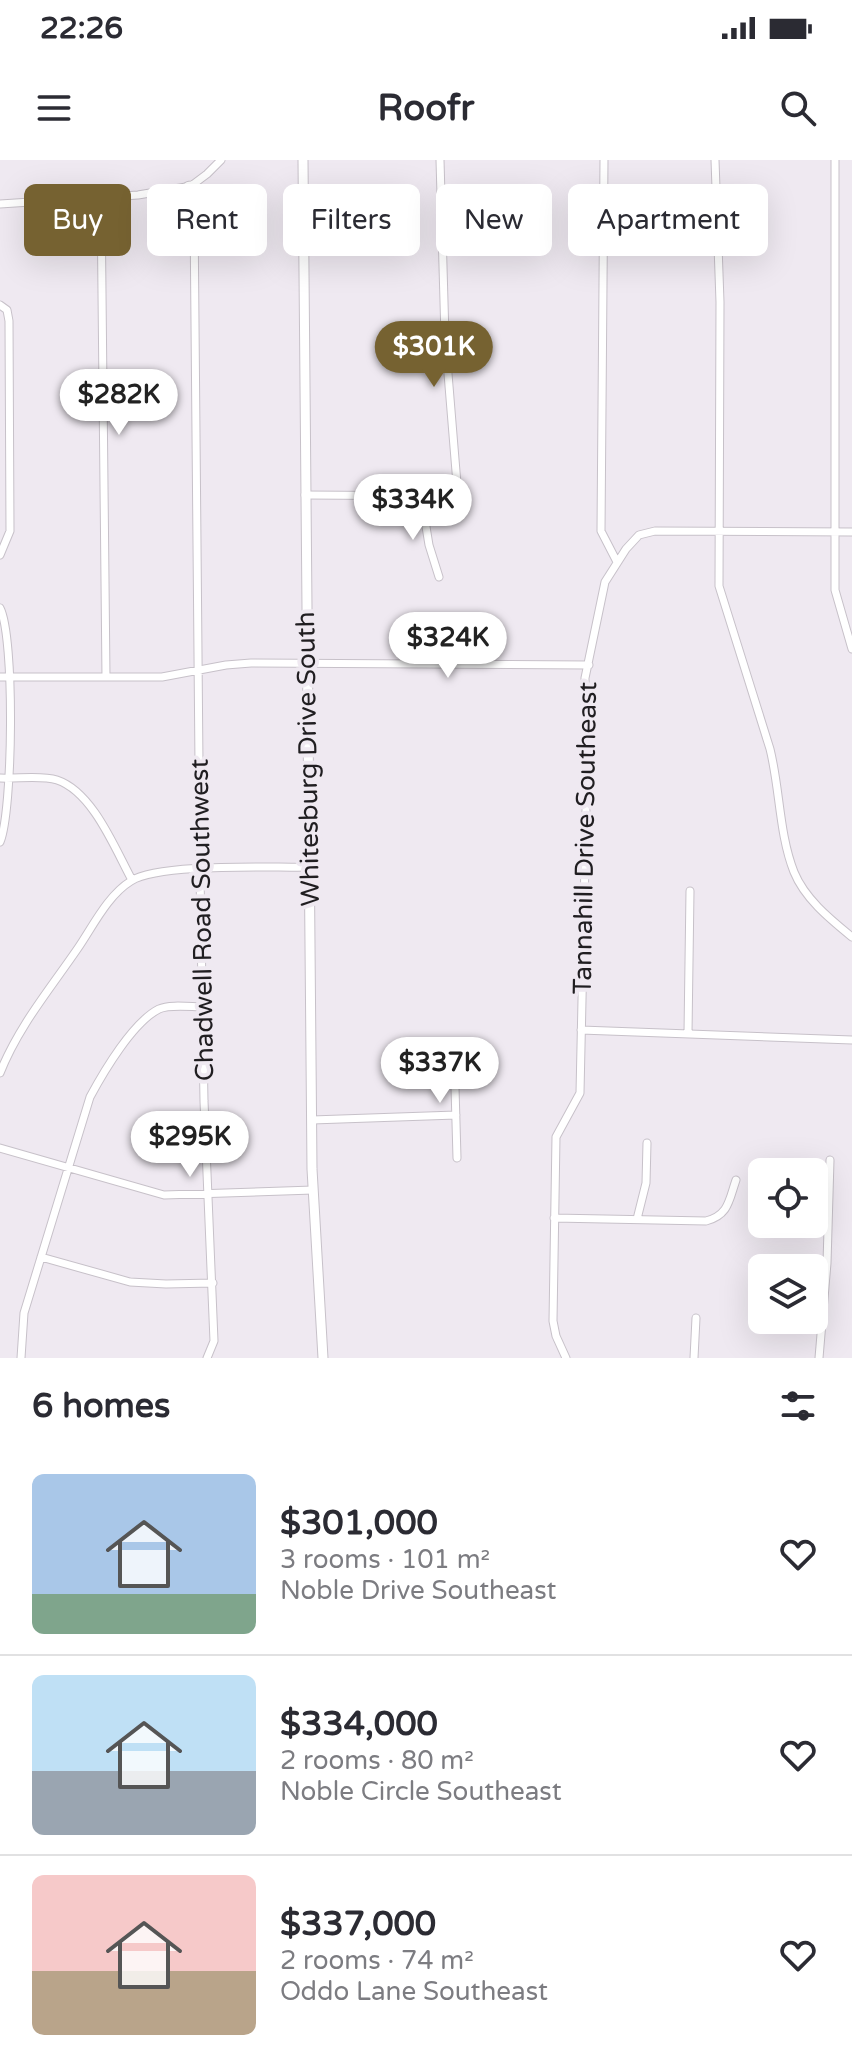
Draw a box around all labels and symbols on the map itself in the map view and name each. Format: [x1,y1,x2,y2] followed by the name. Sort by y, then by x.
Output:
[378,321,490,389] pin: $301K
[63,369,175,437] pin: $282K
[357,474,469,542] pin: $334K
[290,611,326,907] street label: Whitesburg Drive South
[392,612,504,680] pin: $324K
[567,681,603,995] street label: Tannahill Drive Southeast
[184,758,220,1081] street label: Chadwell Road Southwest
[384,1037,496,1105] pin: $337K
[134,1111,246,1179] pin: $295K

